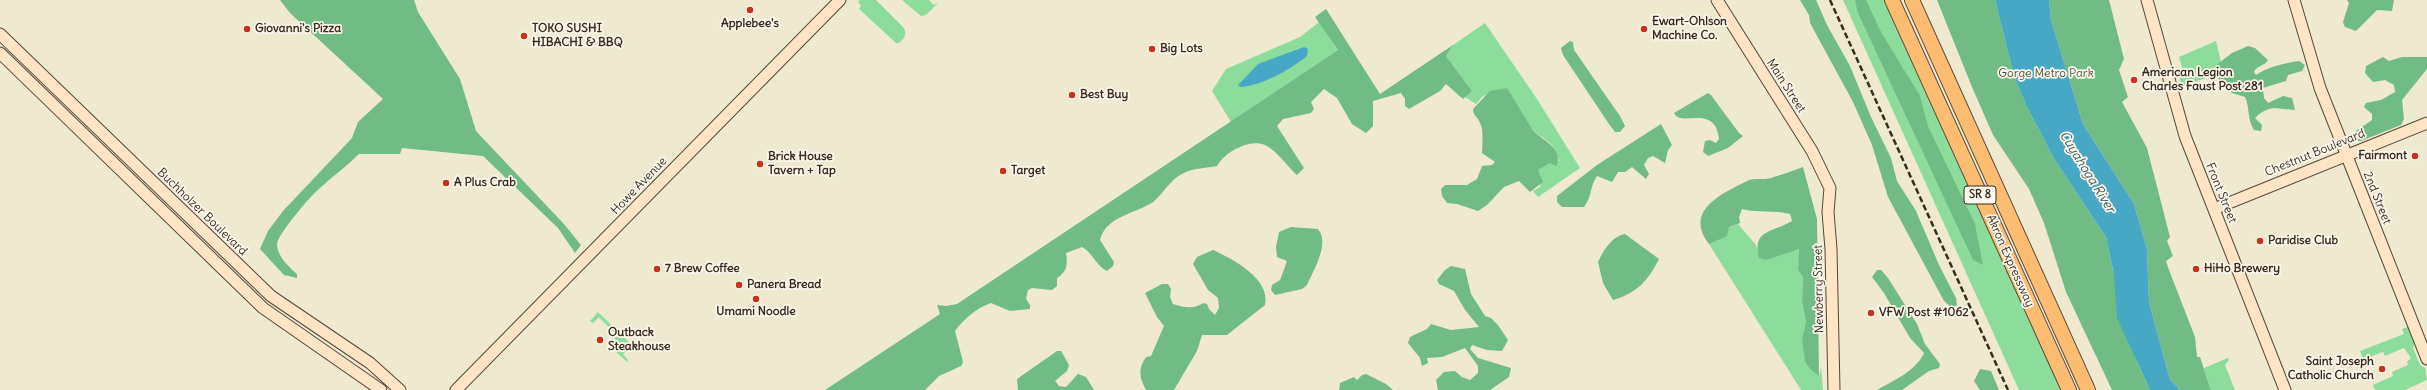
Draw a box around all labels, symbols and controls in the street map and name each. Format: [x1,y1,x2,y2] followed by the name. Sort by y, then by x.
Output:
[745,5,755,15] marker: Applebee's
[1652,15,1727,43] place label: Ewart-Ohlson Machine Co.
[721,17,779,31] place label: Applebee's
[255,22,341,36] place label: Giovanni's Pizza
[532,22,623,50] place label: TOKO SUSHI HIBACHI & BBQ
[242,24,252,34] marker: Giovanni's Pizza
[1639,24,1649,34] marker: Ewart-Ohlson Machine Co.
[519,31,529,41] marker: TOKO SUSHI HIBACHI & BBQ
[1160,42,1203,56] place label: Big Lots
[1147,44,1157,54] marker: Big Lots
[1763,56,1809,116] street label: Main Street
[2142,66,2263,94] place label: American Legion Charles Faust Post 281
[1998,67,2094,81] park label: Gorge Metro Park
[2129,75,2139,85] marker: American Legion Charles Faust Post 281
[1080,88,1128,102] place label: Best Buy
[1067,90,1077,100] marker: Best Buy
[2263,126,2367,180] street label: Chestnut Boulevard
[2056,128,2118,216] water label: Cuyahoga River
[2358,149,2407,163] place label: Fairmont
[768,150,836,178] place label: Brick House Tavern + Tap
[2410,151,2420,161] marker: Fairmont
[608,154,670,218] street label: Howe Avenue
[755,159,765,169] marker: Brick House Tavern + Tap
[2202,161,2240,225] street label: Front Street
[1011,164,1045,178] place label: Target
[154,165,250,259] street label: Buchholzer Boulevard
[998,166,1008,176] marker: Target
[2360,170,2394,226] street label: 2nd Street
[454,176,516,190] place label: A Plus Crab
[441,178,451,188] marker: A Plus Crab
[1964,186,1996,204] road number: SR 8
[1983,212,2037,310] street label: Akron Expressway
[2268,234,2338,248] place label: Paridise Club
[2255,236,2265,246] marker: Paridise Club
[1811,245,1827,333] street label: Newberry Street
[665,262,740,276] place label: 7 Brew Coffee
[2204,262,2280,276] place label: HiHo Brewery
[652,264,662,274] marker: 7 Brew Coffee
[2191,264,2201,274] marker: HiHo Brewery
[747,278,821,292] place label: Panera Bread
[734,280,744,290] marker: Panera Bread
[751,294,761,304] marker: Umami Noodle
[716,305,796,319] place label: Umami Noodle
[1879,306,1969,320] place label: VFW Post #1062
[1866,308,1876,318] marker: VFW Post #1062
[608,326,670,354] place label: Outback Steakhouse
[595,335,605,345] marker: Outback Steakhouse
[2288,355,2374,383] place label: Saint Joseph Catholic Church
[2377,364,2387,374] marker: Saint Joseph Catholic Church

